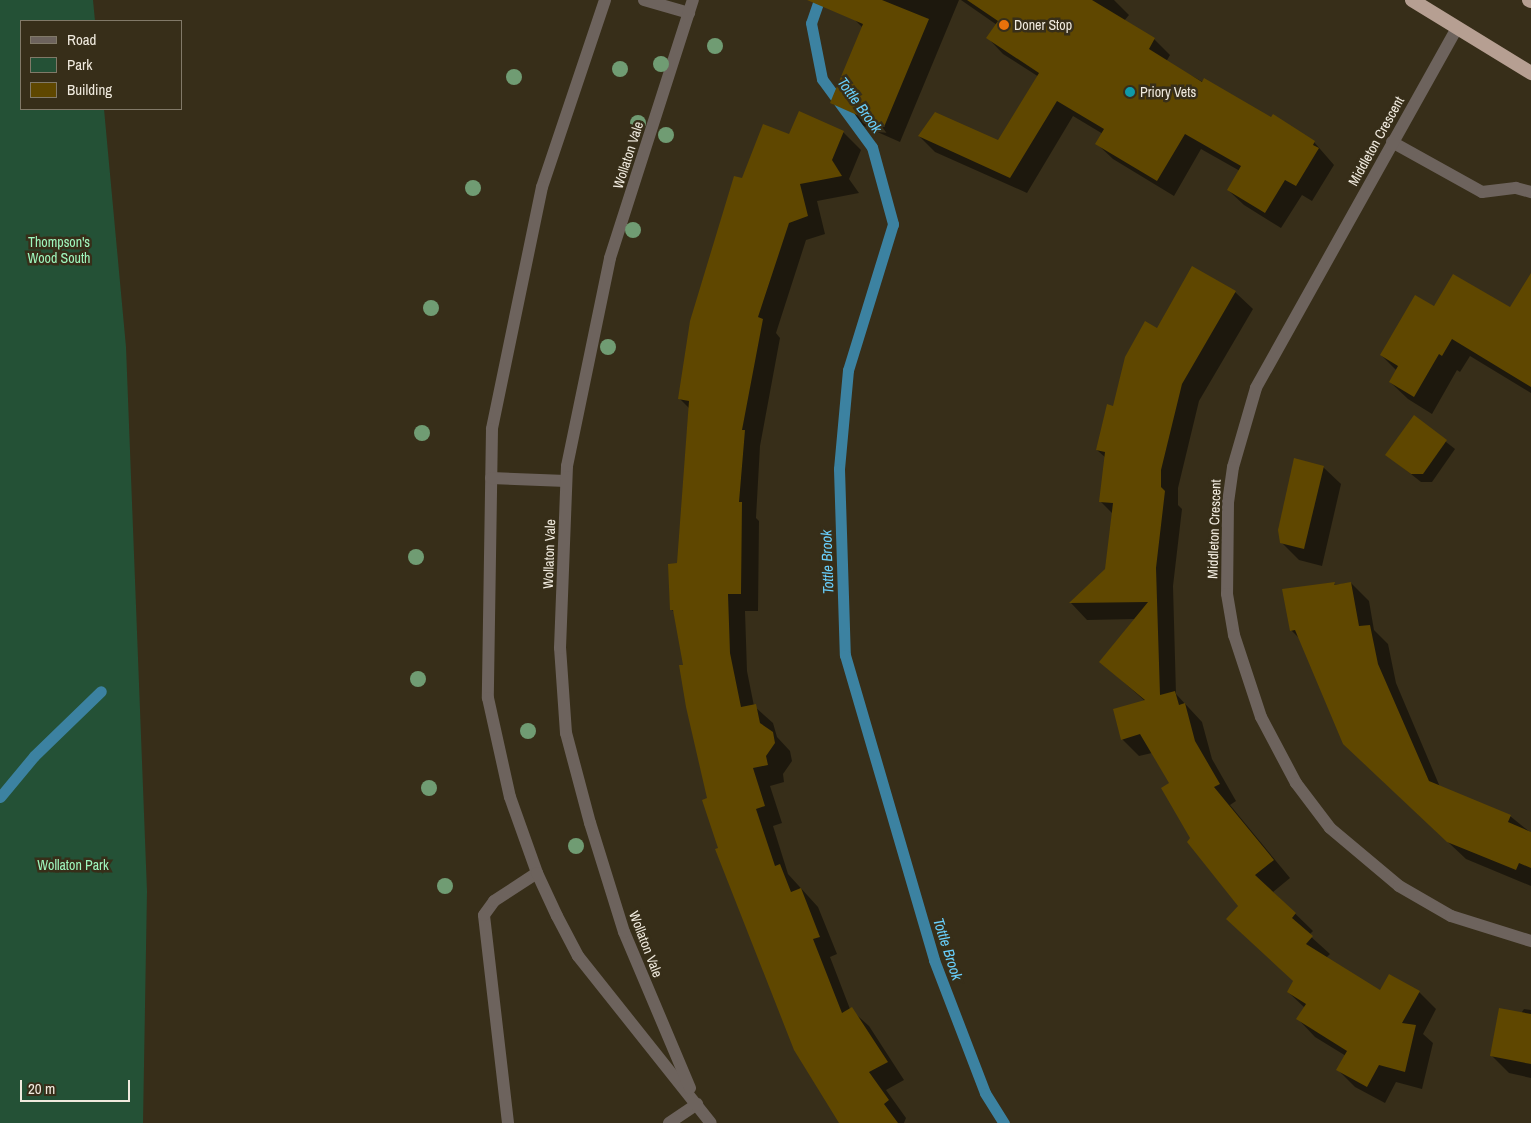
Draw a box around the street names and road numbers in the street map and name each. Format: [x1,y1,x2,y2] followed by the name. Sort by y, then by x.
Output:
[1345,93,1407,189] street label: Middleton Crescent
[609,119,647,191] street label: Wollaton Vale
[1204,479,1224,579] street label: Middleton Crescent
[539,519,559,589] street label: Wollaton Vale
[626,908,666,980] street label: Wollaton Vale

